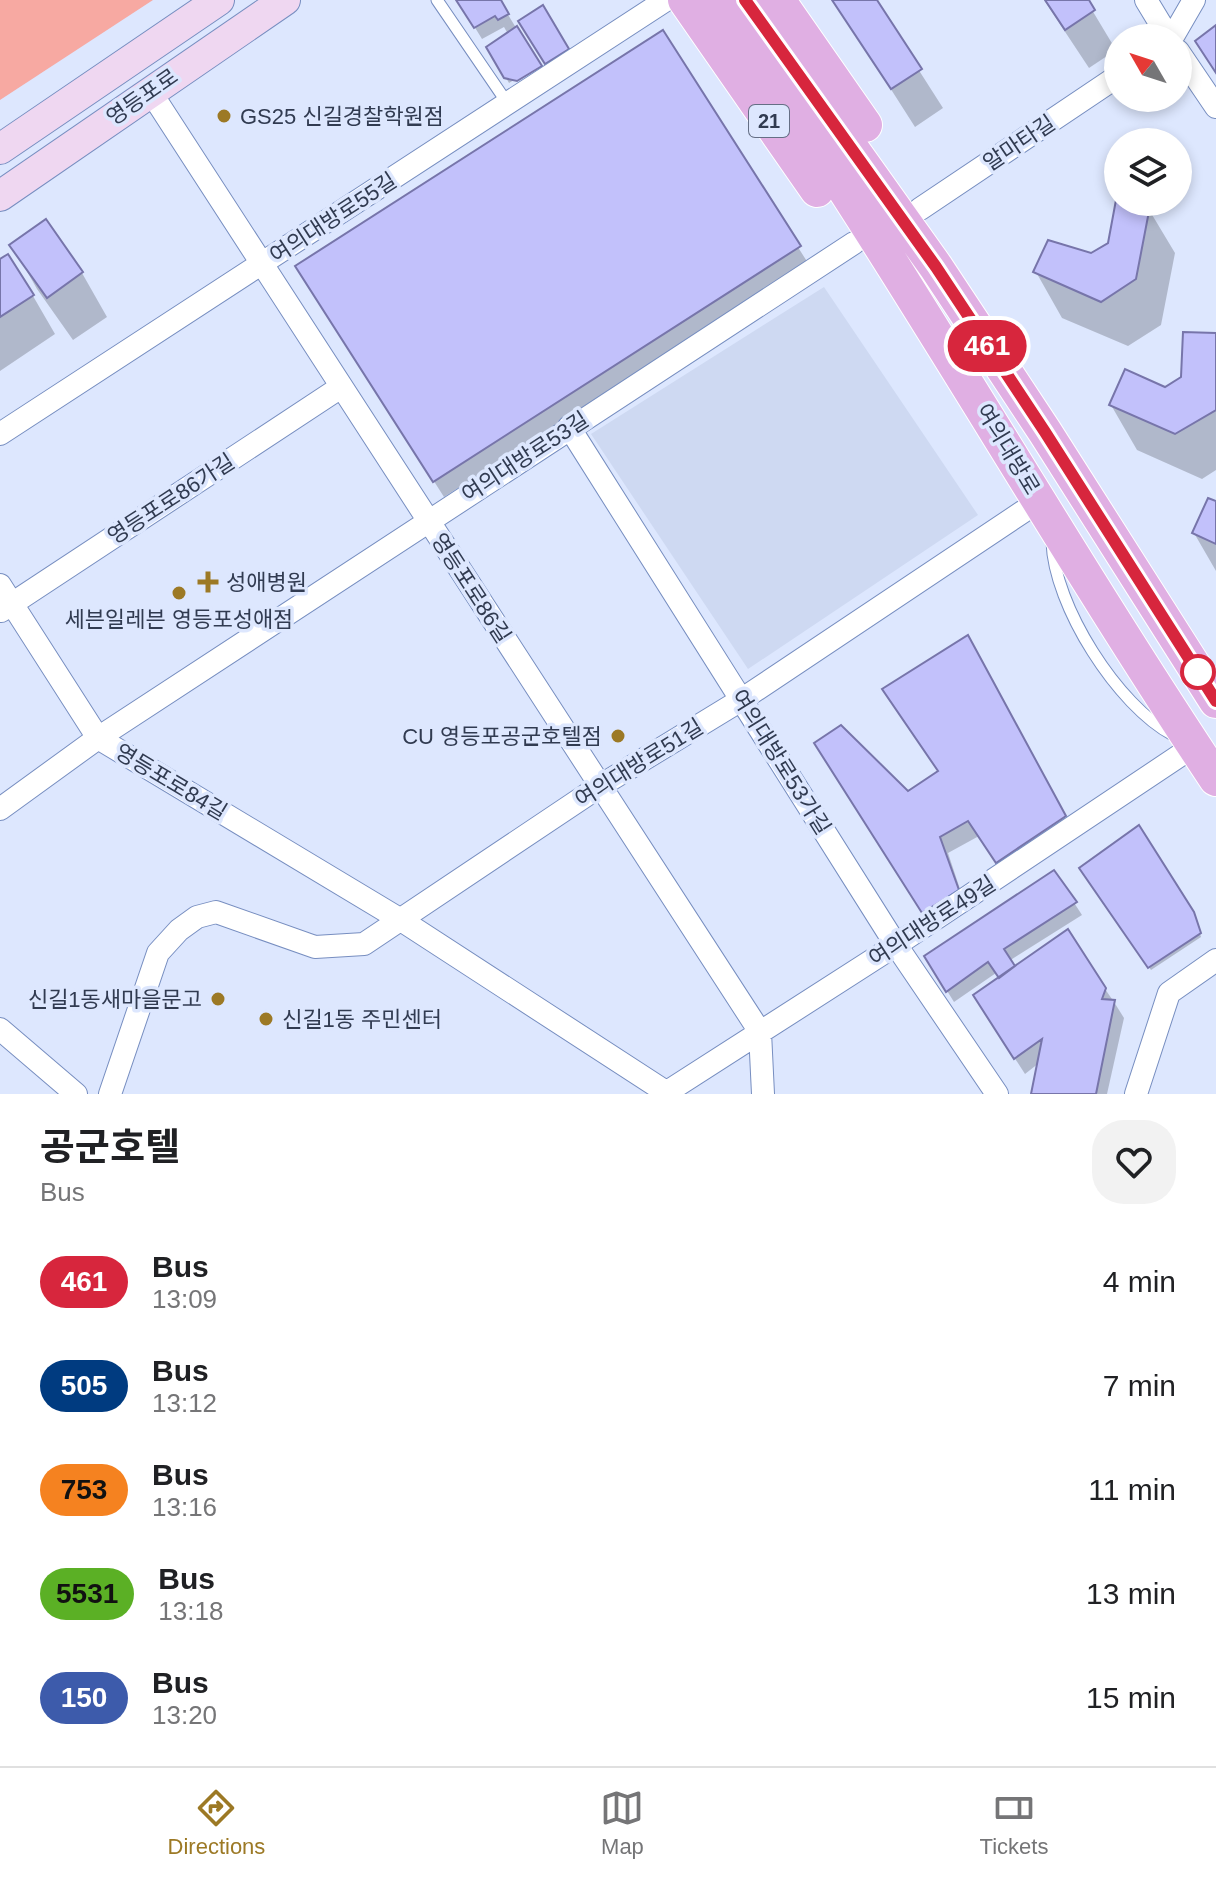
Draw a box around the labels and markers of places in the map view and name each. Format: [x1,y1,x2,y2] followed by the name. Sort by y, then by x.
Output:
[240,104,444,129] place label: GS25 신길경찰학원점
[215,107,233,125] marker: GS25 신길경찰학원점
[226,570,307,595] place label: 성애병원
[197,571,219,593] marker: 성애병원
[170,584,188,602] marker: 세븐일레븐 영등포성애점
[65,607,293,632] place label: 세븐일레븐 영등포성애점
[1181,655,1215,689] unlabelled marker
[402,724,602,749] place label: CU 영등포공군호텔점
[609,727,627,745] marker: CU 영등포공군호텔점
[28,987,202,1012] place label: 신길1동새마을문고
[209,990,227,1008] marker: 신길1동새마을문고
[282,1007,442,1032] place label: 신길1동 주민센터
[257,1010,275,1028] marker: 신길1동 주민센터

